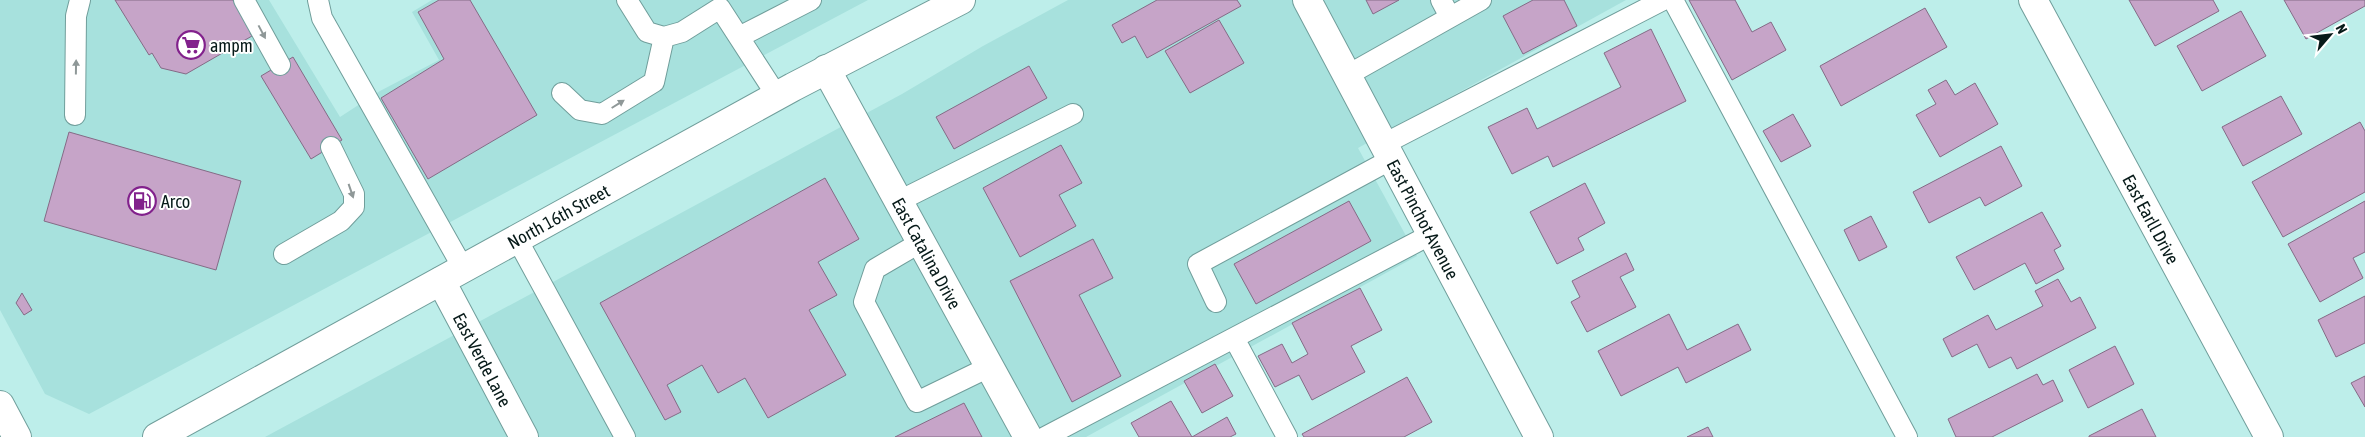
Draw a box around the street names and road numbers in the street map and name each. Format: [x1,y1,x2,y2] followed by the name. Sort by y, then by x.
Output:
[1383,155,1464,283] street label: East Pinchot Avenue
[2119,171,2184,267] street label: East Earll Drive
[503,180,613,253] street label: North 16th Street
[888,194,966,312] street label: East Catalina Drive
[449,309,516,410] street label: East Verde Lane

